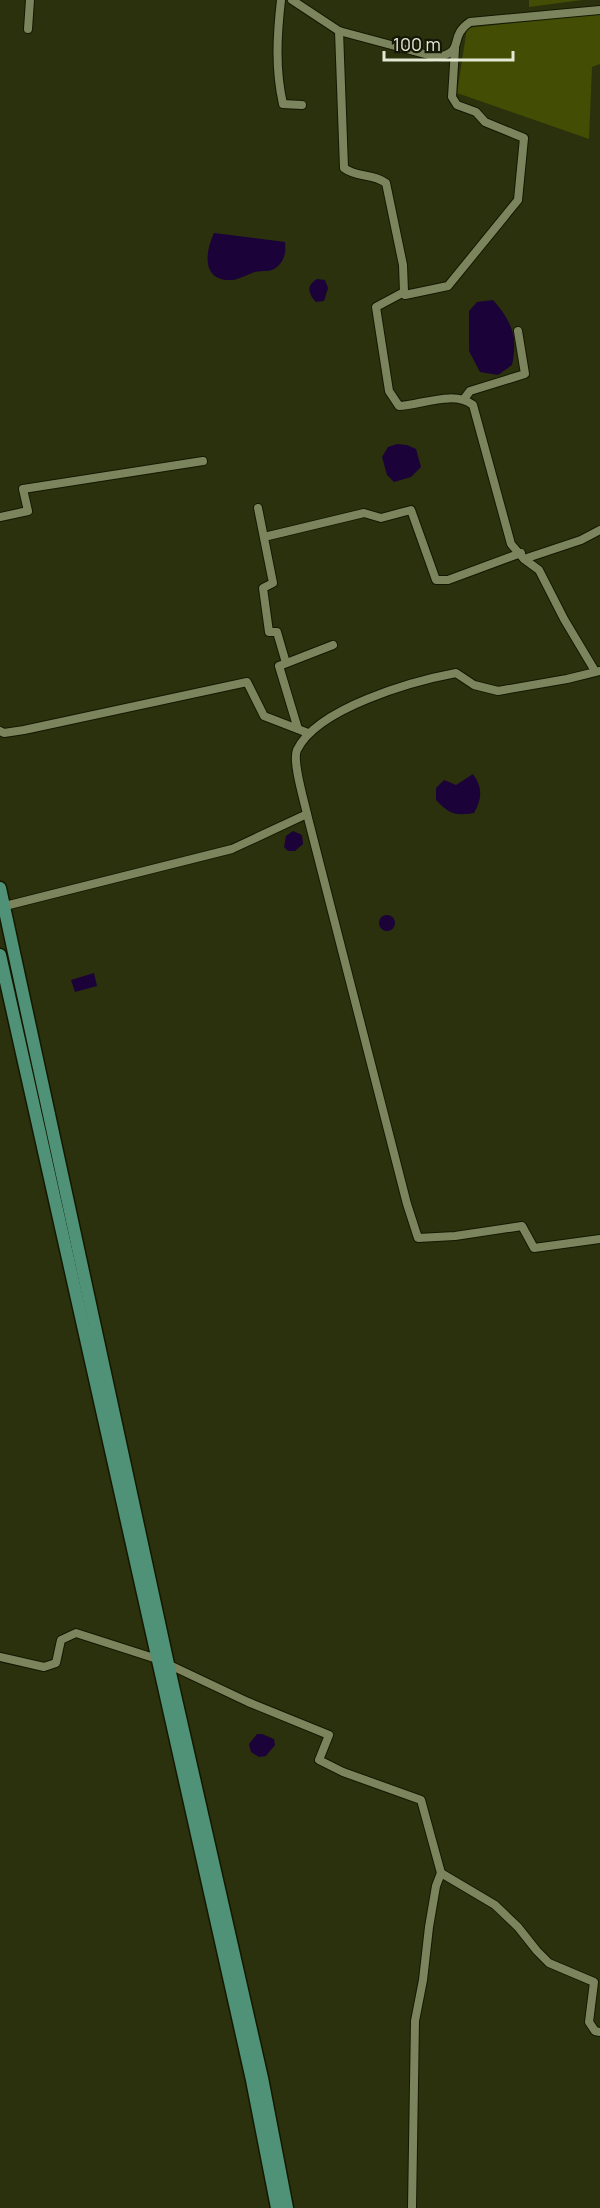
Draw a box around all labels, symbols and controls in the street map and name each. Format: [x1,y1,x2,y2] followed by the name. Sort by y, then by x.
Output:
[384,24,513,62] scale bar
[393,32,441,56] text: 100 m

